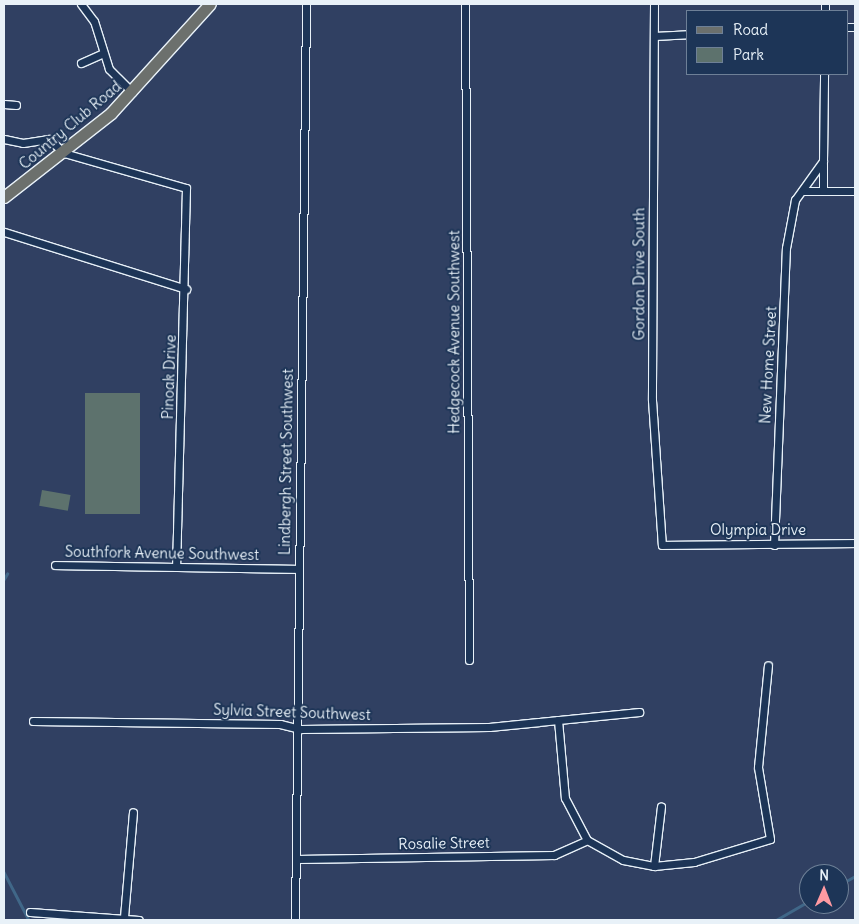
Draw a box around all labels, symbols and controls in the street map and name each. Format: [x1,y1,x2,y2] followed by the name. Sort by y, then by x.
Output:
[686,10,849,75] legend
[733,20,768,39] text: Road
[733,45,764,64] text: Park
[15,77,125,173] street label: Country Club Road
[630,207,648,341] street label: Gordon Drive South
[445,230,463,434] street label: Hedgecock Avenue Southwest
[756,306,780,424] street label: New Home Street
[159,334,179,420] street label: Pinoak Drive
[275,369,297,555] street label: Lindbergh Street Southwest
[710,521,806,539] street label: Olympia Drive
[65,542,259,564] street label: Southfork Avenue Southwest
[213,700,371,724] street label: Sylvia Street Southwest
[398,833,490,853] street label: Rosalie Street
[799,864,849,914] north arrow
[819,866,829,884] text: N

